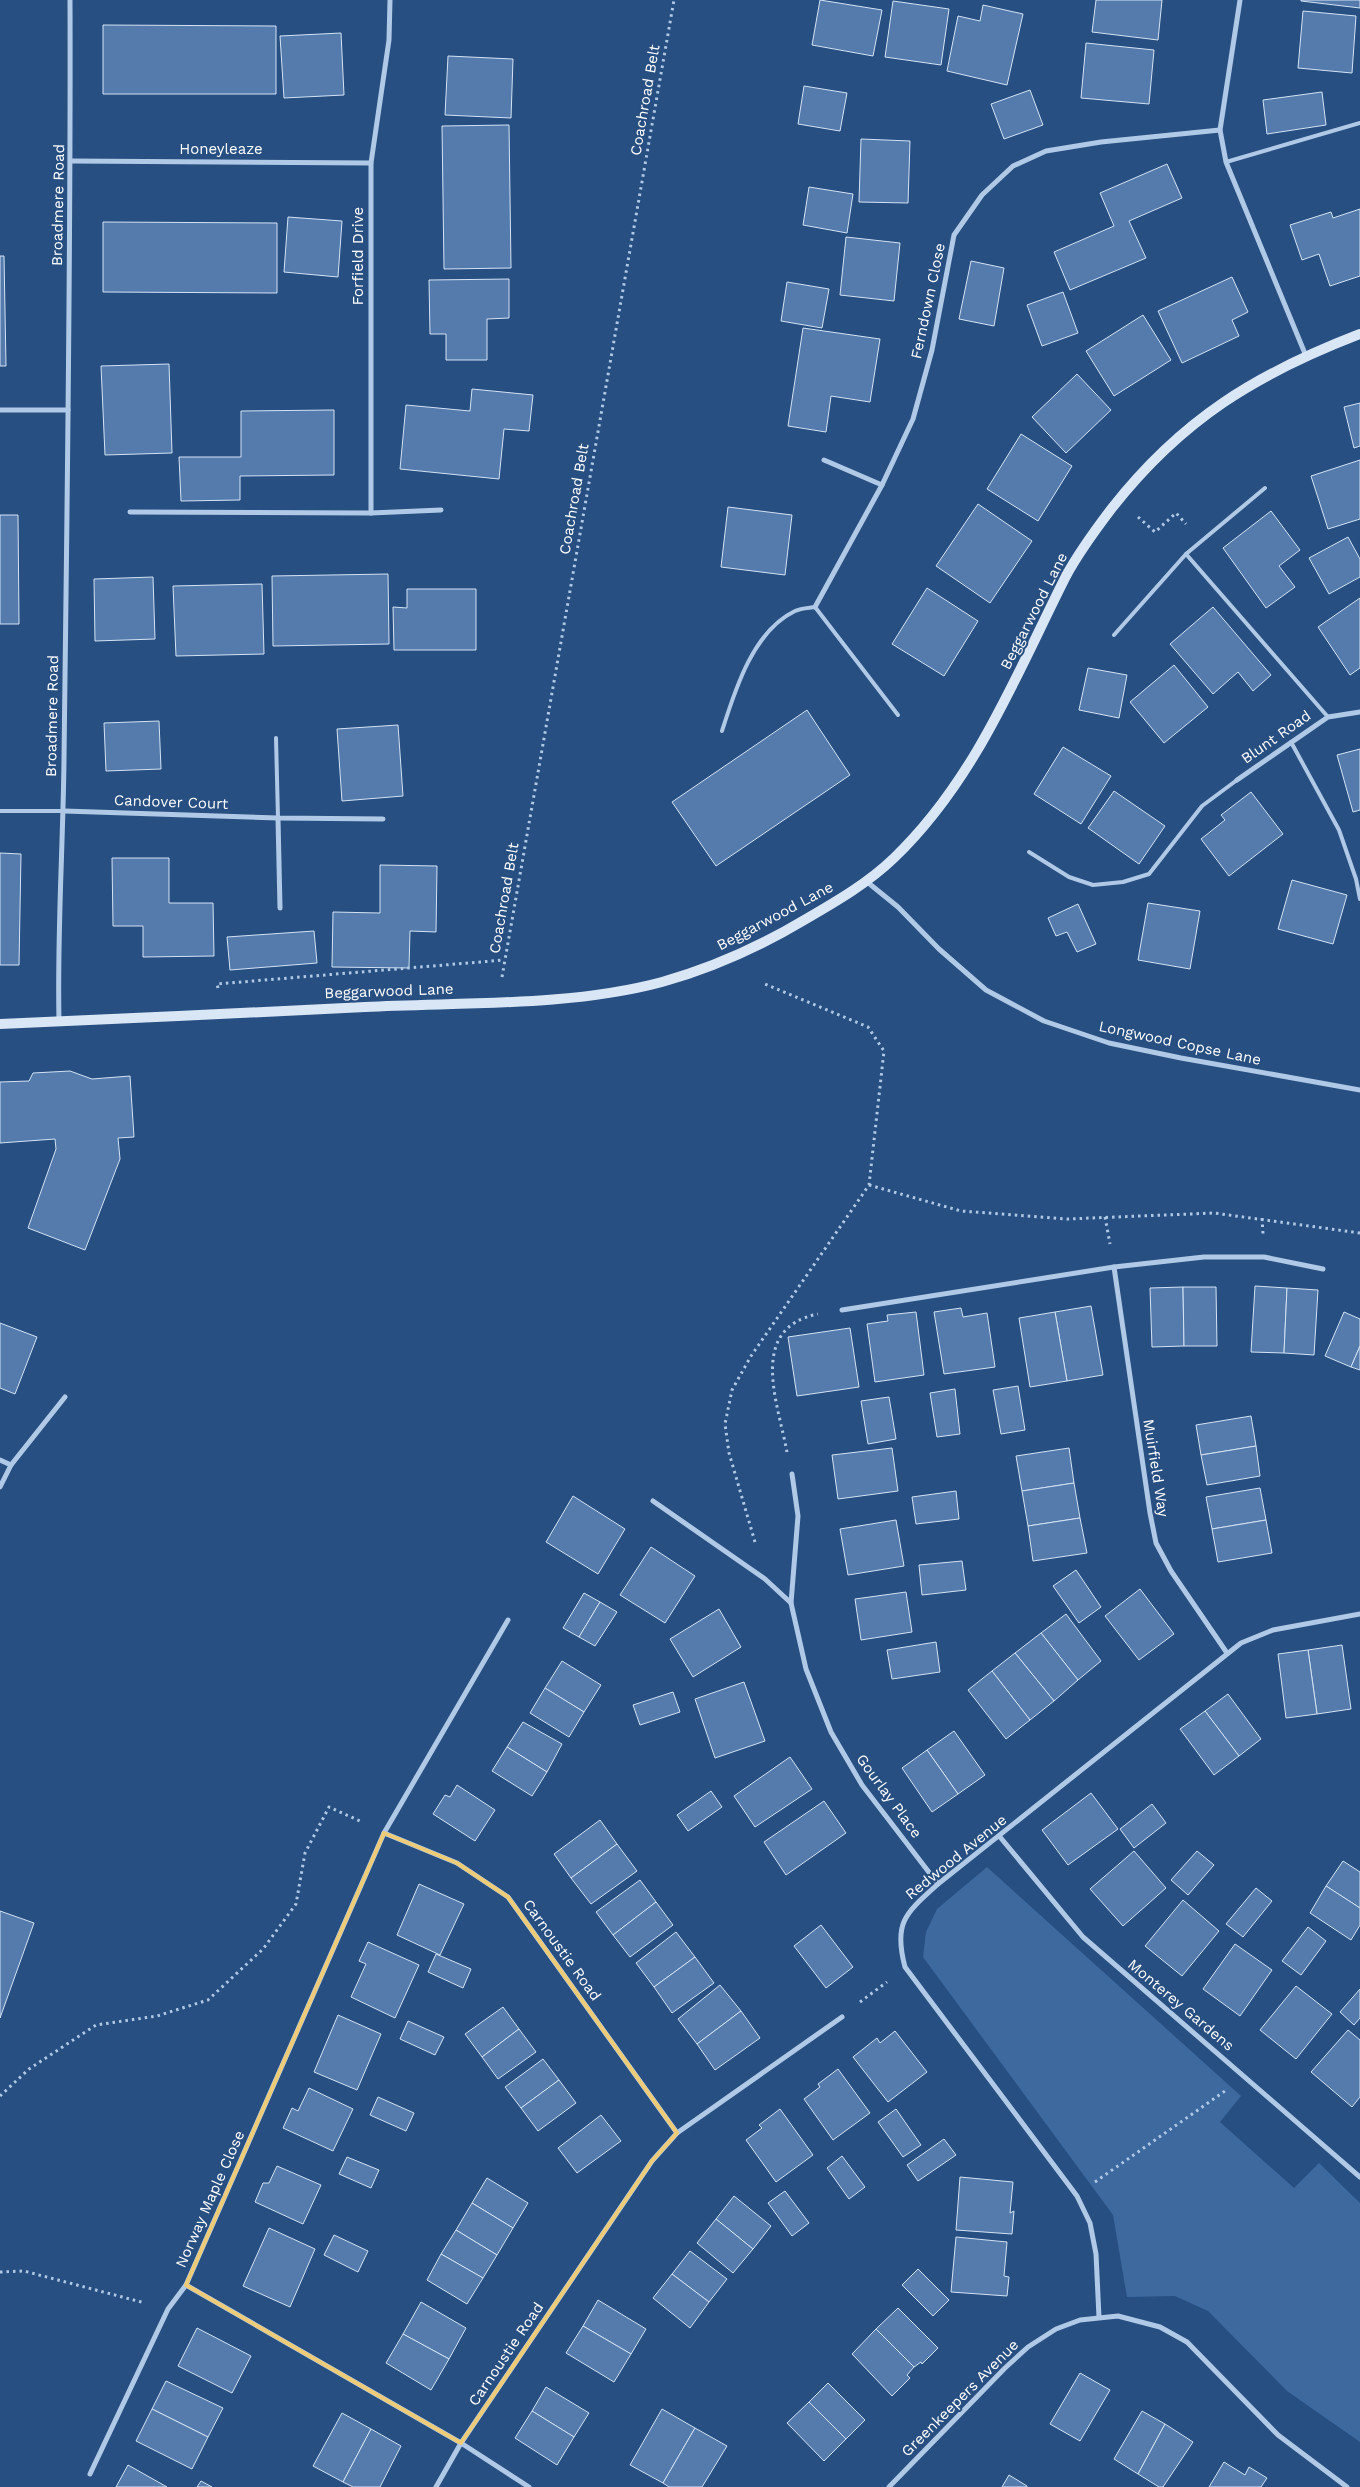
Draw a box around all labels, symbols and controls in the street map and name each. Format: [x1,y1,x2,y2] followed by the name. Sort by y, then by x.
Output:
[626,42,664,157] street label: Coachroad Belt
[179,140,263,158] street label: Honeyleaze
[48,144,68,266] street label: Broadmere Road
[349,207,367,305] street label: Forfield Drive
[907,241,949,361] street label: Ferndown Close
[555,441,593,556] street label: Coachroad Belt
[997,549,1071,673] street label: Beggarwood Lane
[42,655,62,777] street label: Broadmere Road
[1238,706,1314,768] street label: Blunt Road
[114,791,229,813] street label: Candover Court
[485,840,523,955] street label: Coachroad Belt
[714,878,836,954] street label: Beggarwood Lane
[324,980,454,1002] street label: Beggarwood Lane
[1097,1017,1263,1069] street label: Longwood Copse Lane
[1139,1418,1173,1519] street label: Muirfield Way
[852,1750,926,1842] street label: Gourlay Place
[902,1811,1010,1903] street label: Redwood Avenue
[519,1896,605,2004] street label: Carnoustie Road
[1124,1955,1238,2055] street label: Monterey Gardens
[172,2128,248,2270] street label: Norway Maple Close
[465,2299,547,2409] street label: Carnoustie Road
[898,2336,1022,2460] street label: Greenkeepers Avenue

